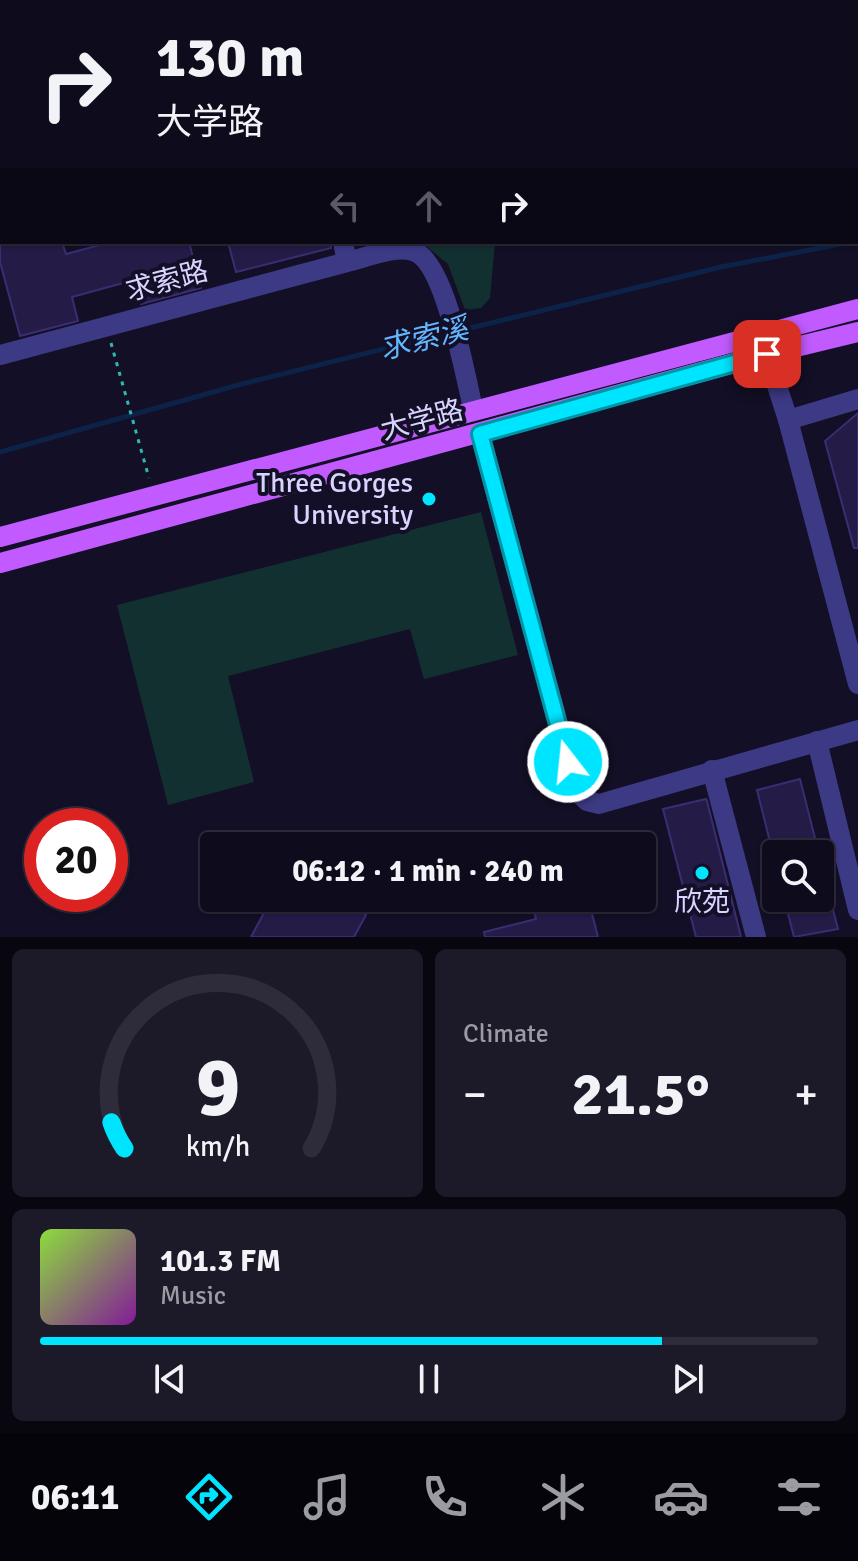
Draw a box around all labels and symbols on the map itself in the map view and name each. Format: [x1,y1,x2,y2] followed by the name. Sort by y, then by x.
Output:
[122,254,212,308] street label: 求索路
[376,309,475,368] water label: 求索溪
[733,320,801,388] pin
[377,393,467,447] street label: 大学路
[256,466,413,532] place label: Three Gorges University
[420,490,438,508] marker: Three Gorges University
[526,720,610,804] position arrow
[24,808,128,912] speed limit sign: 20
[693,864,711,882] marker: 欣苑
[674,885,730,919] place label: 欣苑

